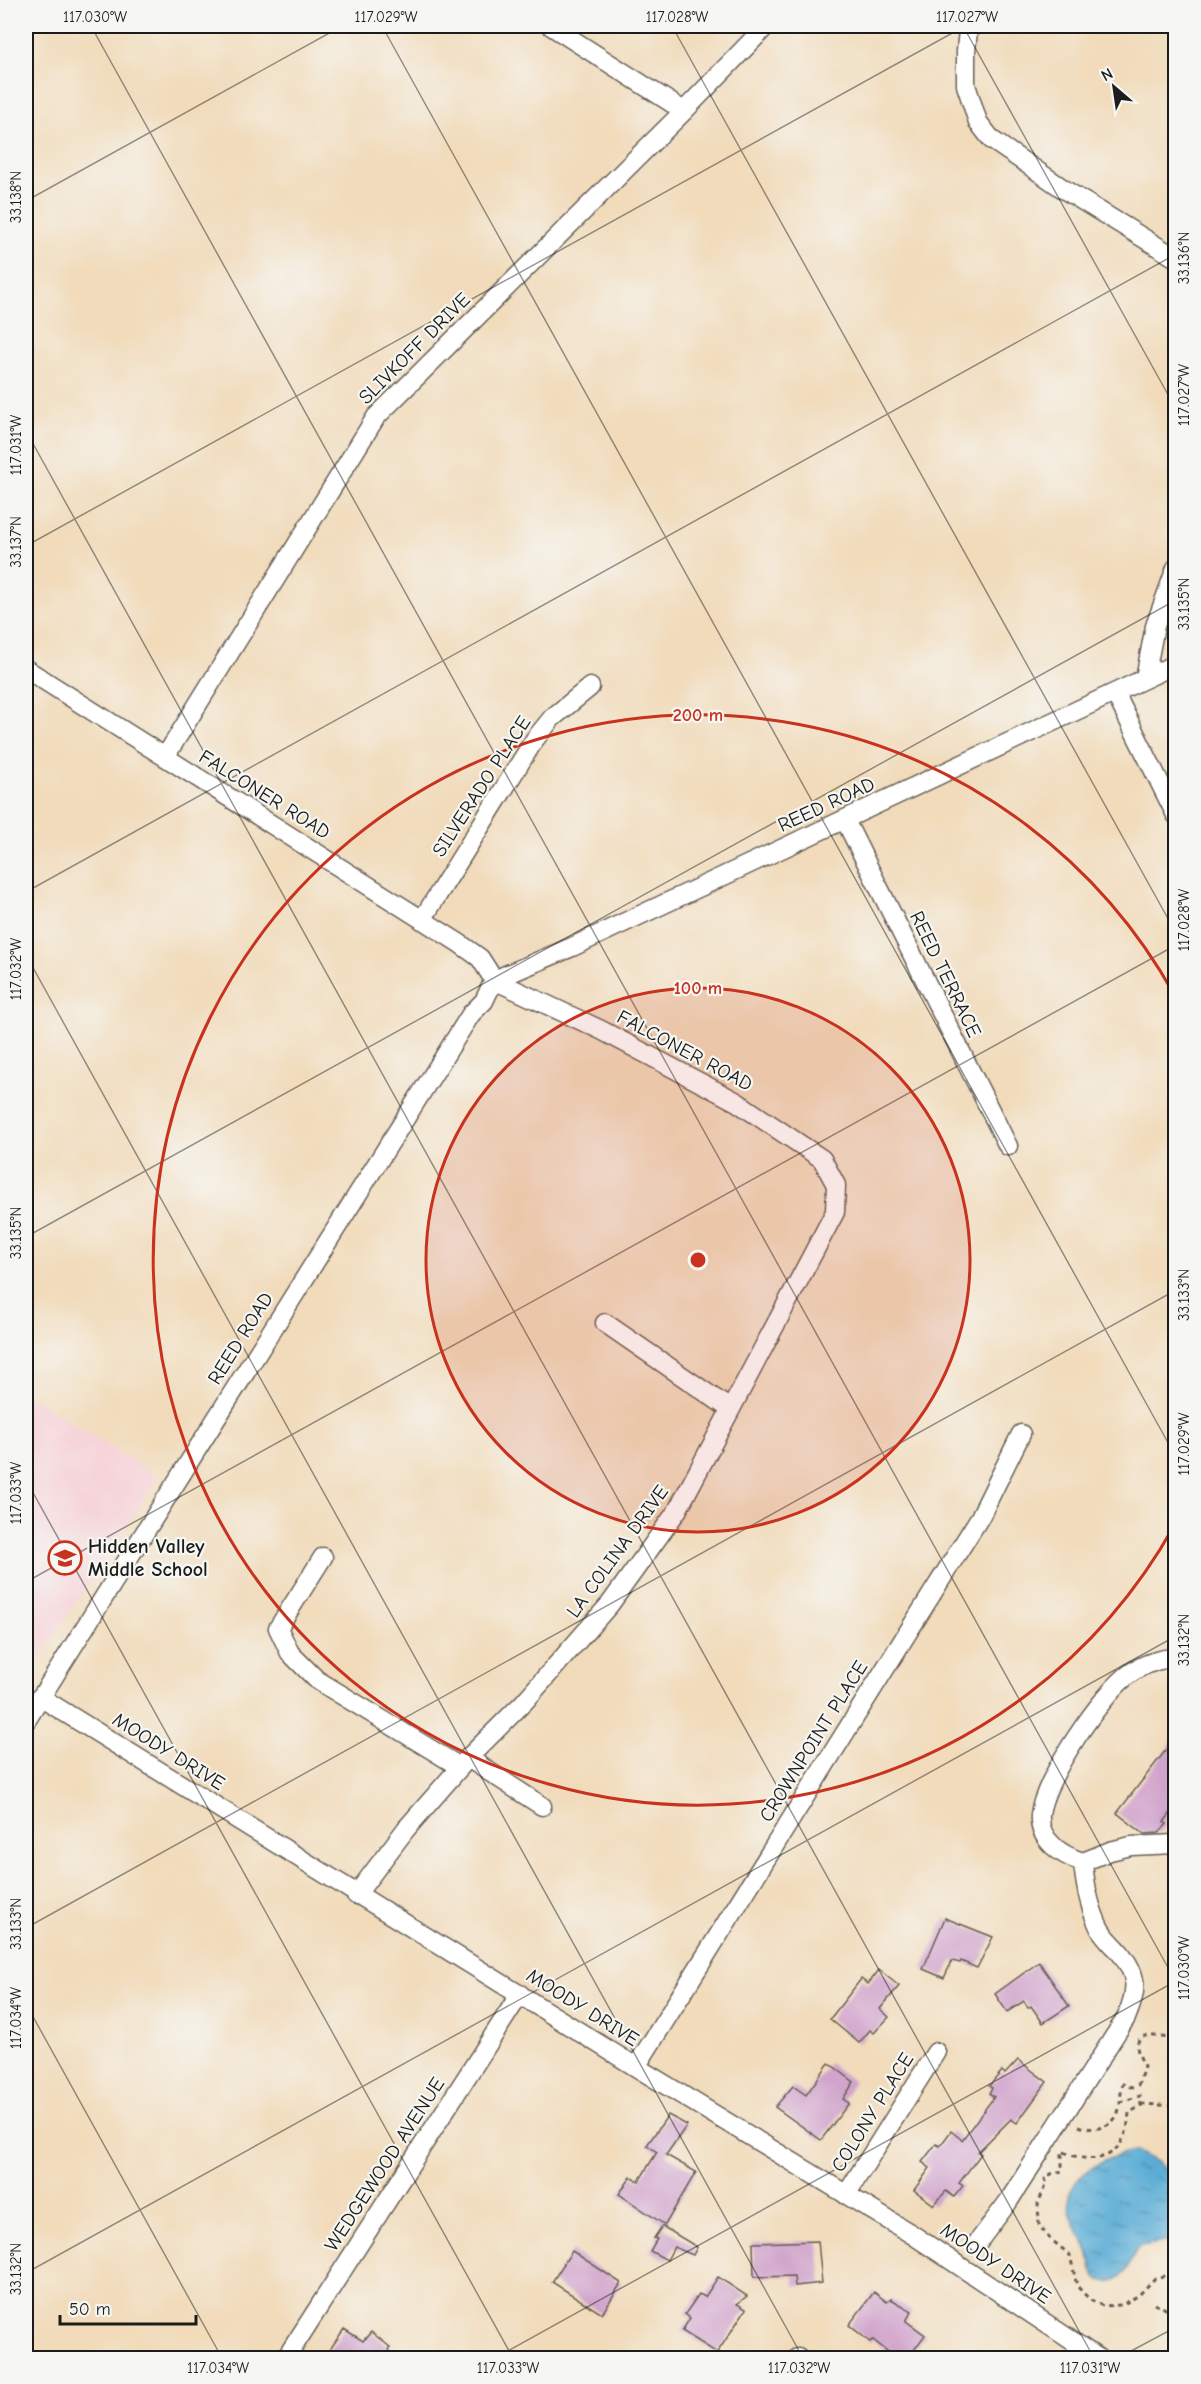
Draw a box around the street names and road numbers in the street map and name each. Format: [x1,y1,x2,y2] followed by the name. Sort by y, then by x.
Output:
[354,288,475,409] street label: SLIVKOFF DRIVE
[427,712,535,861] street label: SILVERADO PLACE
[195,745,335,844] street label: FALCONER ROAD
[774,772,878,837] street label: REED ROAD
[905,907,986,1041] street label: REED TERRACE
[613,1005,756,1096] street label: FALCONER ROAD
[203,1288,278,1389] street label: REED ROAD
[562,1481,673,1622] street label: LA COLINA DRIVE
[754,1656,872,1826] street label: CROWNPOINT PLACE
[108,1708,229,1795] street label: MOODY DRIVE
[522,1964,643,2051] street label: MOODY DRIVE
[827,2048,918,2176] street label: COLONY PLACE
[320,2073,449,2255] street label: WEDGEWOOD AVENUE
[936,2218,1055,2309] street label: MOODY DRIVE

